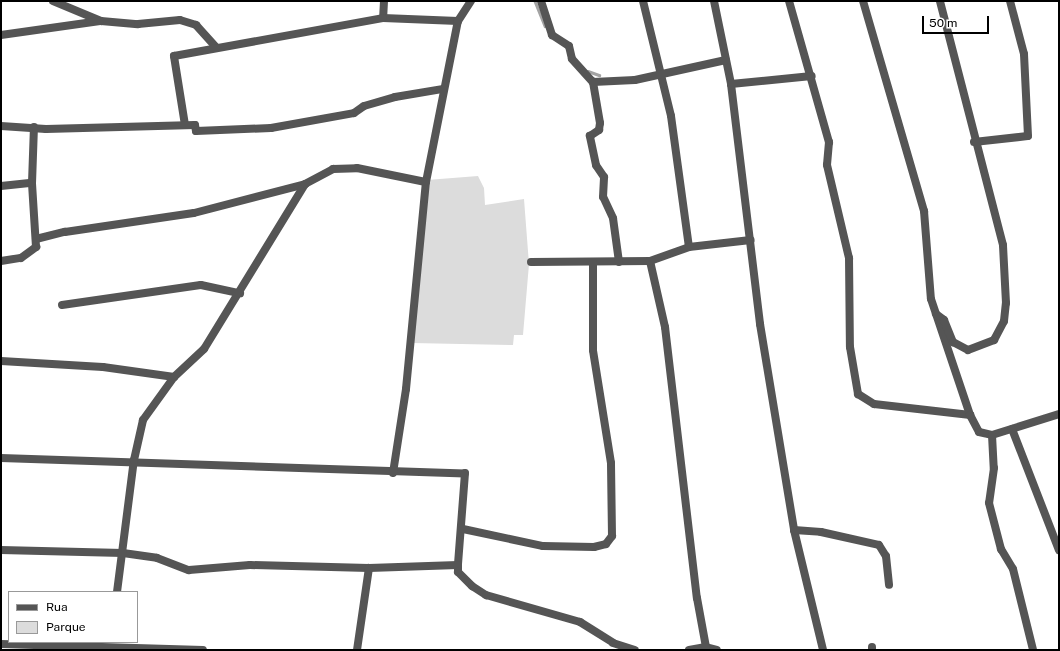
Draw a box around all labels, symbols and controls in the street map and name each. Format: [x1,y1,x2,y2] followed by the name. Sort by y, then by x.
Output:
[924,8,991,34] scale bar
[929,16,957,30] text: 50 m
[8,591,138,643] legend
[46,600,68,614] text: Rua
[46,620,86,634] text: Parque

